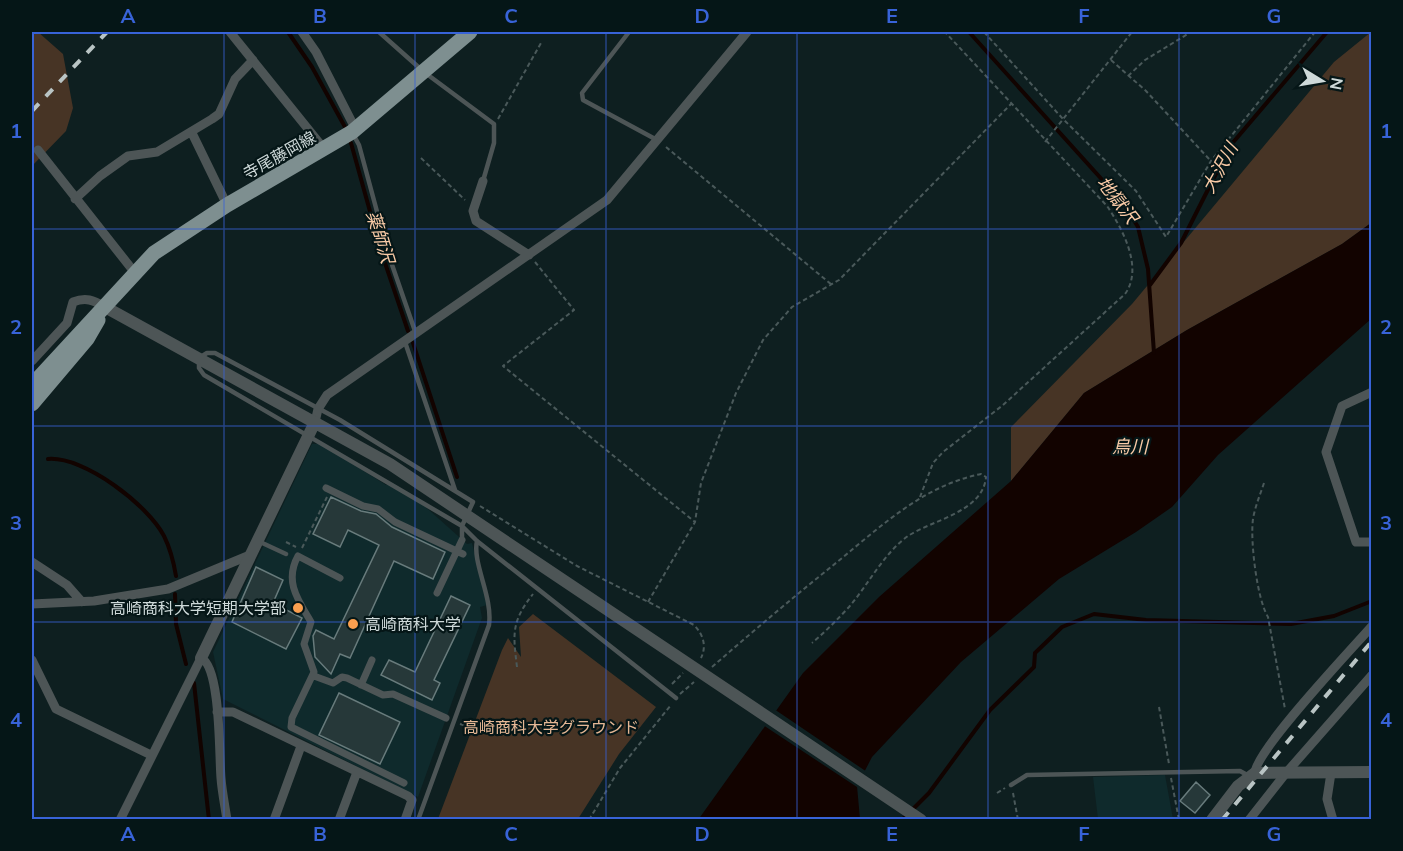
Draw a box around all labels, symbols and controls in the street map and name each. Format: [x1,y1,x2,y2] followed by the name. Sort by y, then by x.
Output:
[121,3,136,28] text: A
[313,3,327,28] text: B
[504,3,518,28] text: C
[694,3,710,28] text: D
[886,3,898,28] text: E
[1078,3,1090,28] text: F
[1267,3,1281,28] text: G
[1292,51,1352,111] north arrow
[1326,76,1348,92] text: N
[10,118,22,143] text: 1
[1380,118,1392,143] text: 1
[239,127,319,183] street label: 寺尾藤岡線
[1196,137,1244,197] water label: 大沢川
[1092,171,1144,230] water label: 地獄沢
[362,208,400,268] water label: 薬師沢
[10,314,22,339] text: 2
[1380,314,1392,339] text: 2
[1112,435,1150,458] water label: 烏川
[10,510,22,535] text: 3
[1380,510,1392,535] text: 3
[110,598,286,618] place label: 高崎商科大学短期大学部
[291,601,305,615] marker: 高崎商科大学短期大学部
[365,614,461,634] place label: 高崎商科大学
[346,617,360,631] marker: 高崎商科大学
[10,707,22,732] text: 4
[1380,707,1392,732] text: 4
[463,717,639,737] park label: 高崎商科大学グラウンド
[121,821,136,846] text: A
[313,821,327,846] text: B
[504,821,518,846] text: C
[694,821,710,846] text: D
[886,821,898,846] text: E
[1078,821,1090,846] text: F
[1267,821,1281,846] text: G

